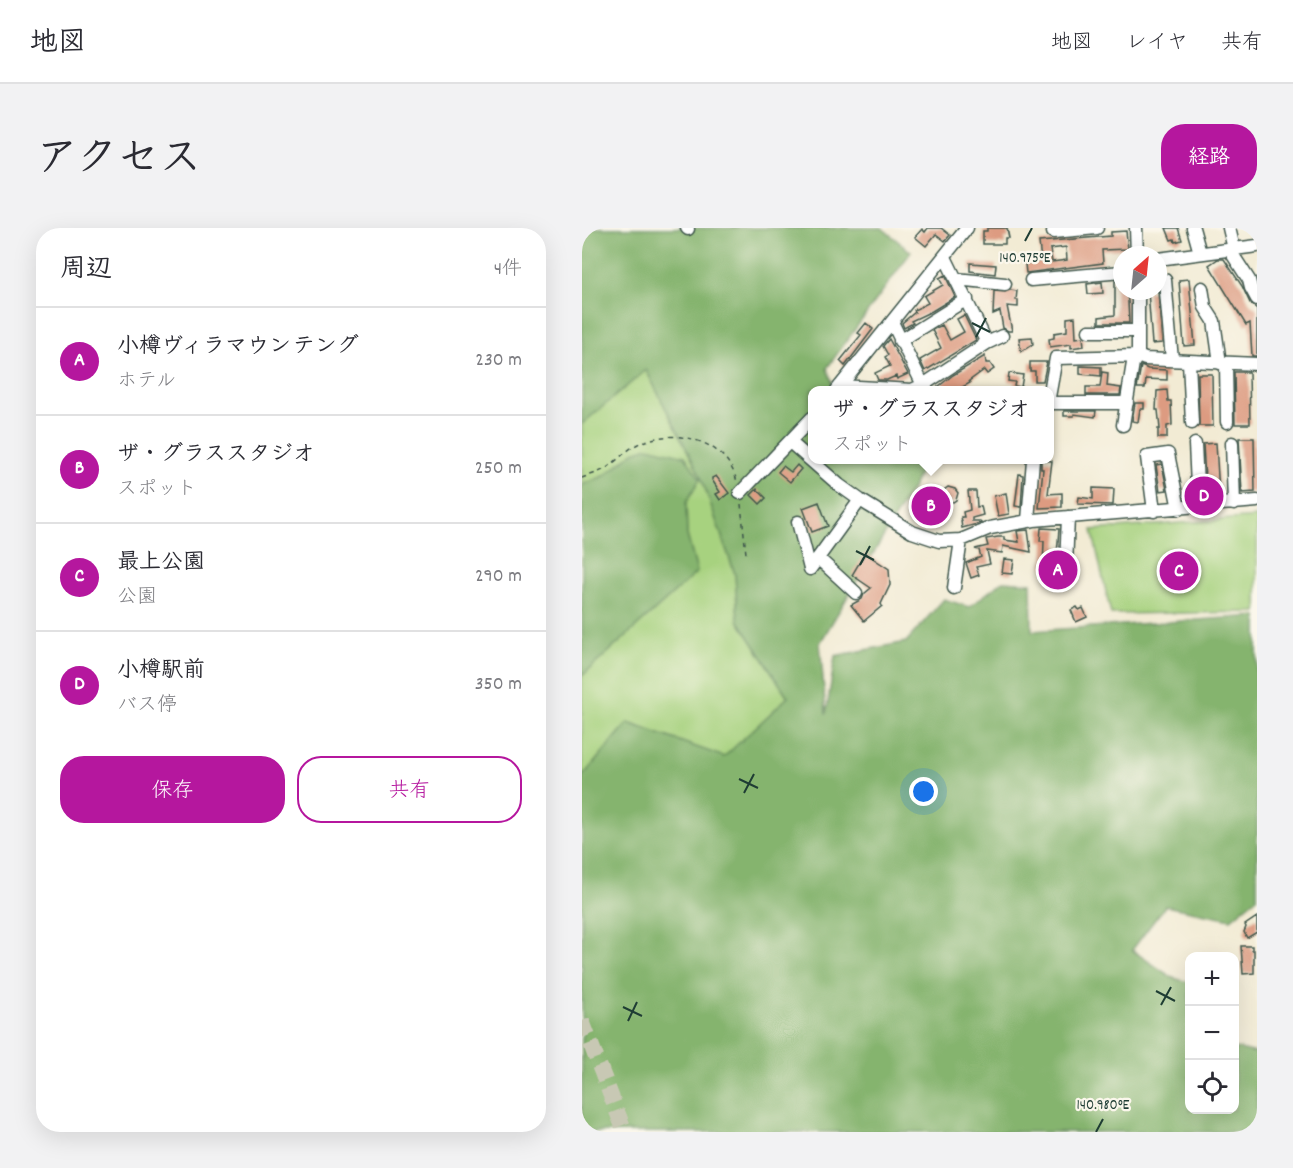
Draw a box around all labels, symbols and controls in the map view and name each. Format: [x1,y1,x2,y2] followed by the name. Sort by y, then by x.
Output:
[30,25,86,65] text: 地図
[1051,29,1093,59] text: 地図
[1126,29,1188,59] text: レイヤ
[1221,29,1263,59] text: 共有
[1161,124,1257,189] button: 経路
[36,132,201,192] text: アクセス
[1113,246,1167,300] north arrow
[999,248,1051,270] text: 140.975°E
[60,252,112,289] text: 周辺
[494,256,522,284] text: 4件
[117,332,359,363] text: 小樽ヴィラマウンテング
[74,347,85,375] text: A
[475,347,522,375] text: 230 m
[117,368,176,396] text: ホテル
[808,386,1054,464] popup
[832,396,1030,427] text: ザ・グラススタジオ
[832,432,912,460] text: スポット
[117,440,315,471] text: ザ・グラススタジオ
[75,455,84,483] text: B
[475,455,522,483] text: 250 m
[1184,474,1224,518] pin: D
[117,476,197,504] text: スポット
[912,484,950,528] pin: B
[117,548,205,579] text: 最上公園
[1038,548,1078,592] pin: A
[1160,548,1198,594] pin: C
[75,563,84,591] text: C
[475,563,522,591] text: 290 m
[117,584,157,612] text: 公園
[117,656,205,687] text: 小樽駅前
[74,671,85,699] text: D
[475,671,522,699] text: 350 m
[117,692,177,720] text: バス停
[60,756,285,823] button: 保存
[297,756,522,823] button: 共有
[909,777,938,806] your location
[1185,952,1239,1114] map controls
[1185,952,1239,1006] button: +
[1185,1006,1239,1060] button: −
[1185,1060,1239,1114] button: locate
[1077,1095,1130,1117] text: 140.980°E

